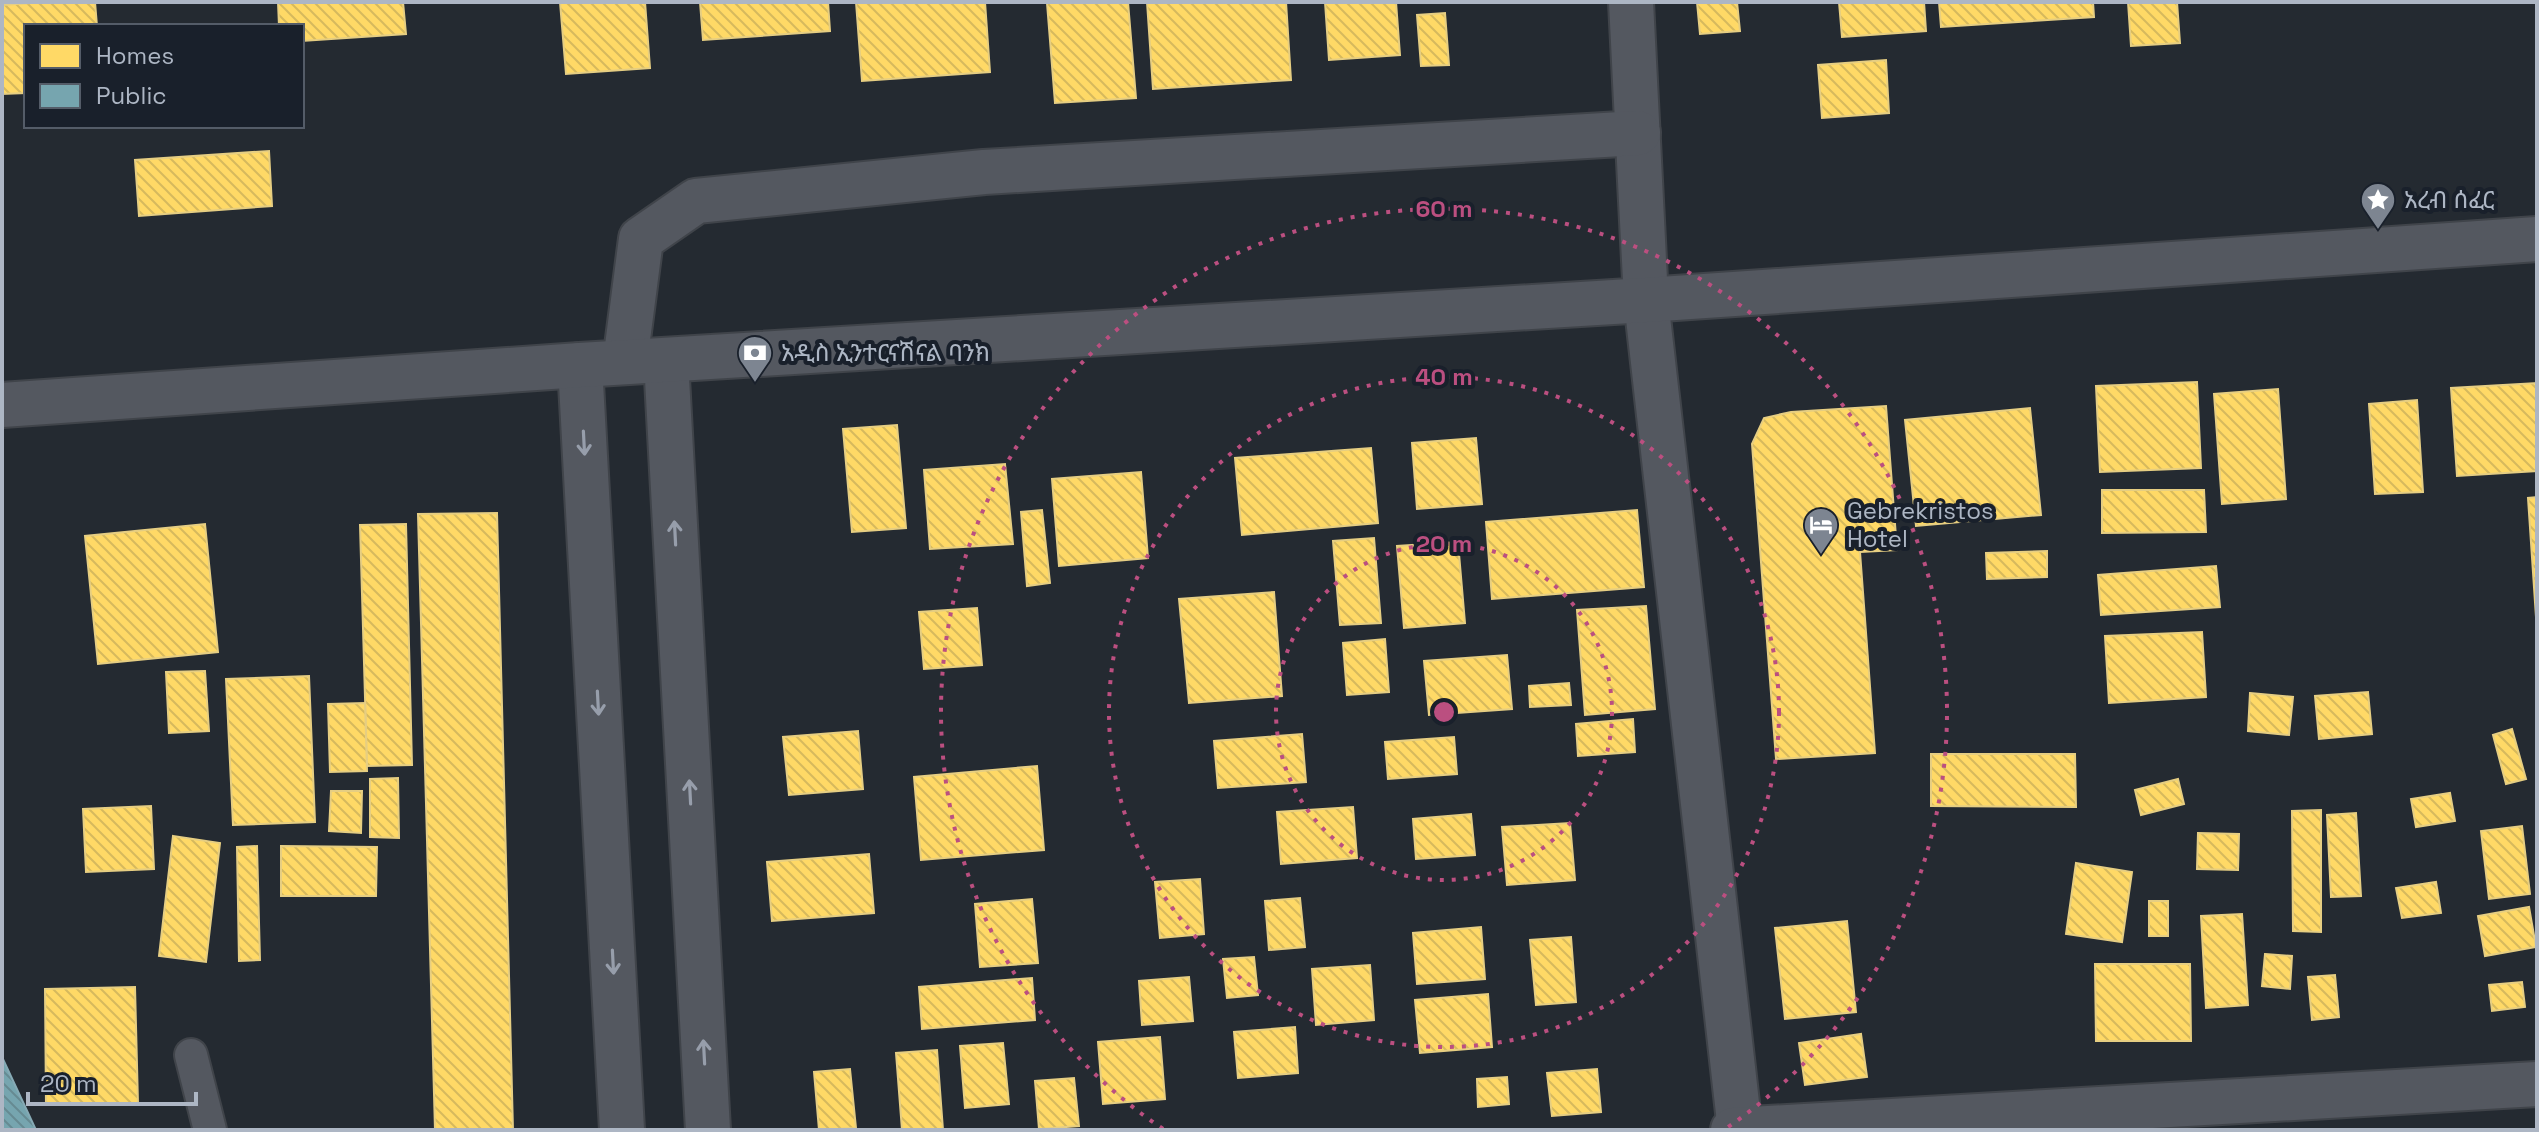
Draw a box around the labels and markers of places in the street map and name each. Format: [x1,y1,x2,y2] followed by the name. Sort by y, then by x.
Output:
[2359,181,2397,231] place icon: አረብ ሰፈር
[2404,184,2494,215] place label: አረብ ሰፈር
[736,334,774,384] bank icon: አዲስ ኢንተርናሽናል ባንክ
[781,337,990,368] place label: አዲስ ኢንተርናሽናል ባንክ
[1847,495,1994,554] place label: Gebrekristos Hotel
[1802,506,1840,556] hotel icon: Gebrekristos Hotel
[1430,698,1458,726] centre of rings

